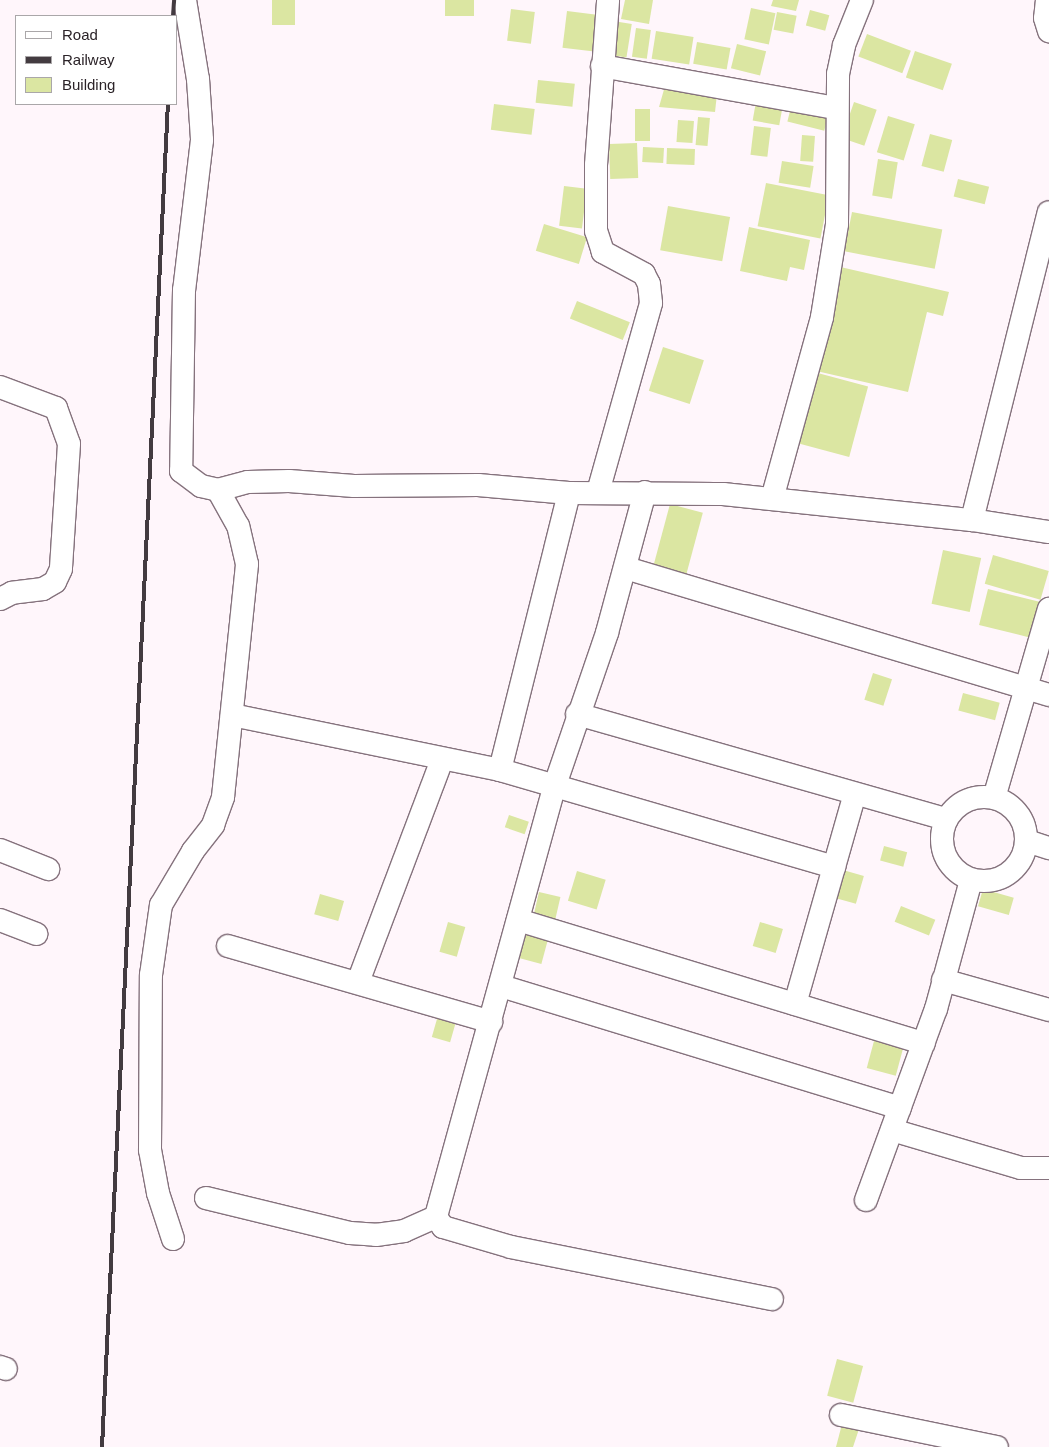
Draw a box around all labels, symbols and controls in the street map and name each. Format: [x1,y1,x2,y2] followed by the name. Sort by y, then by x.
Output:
[15,15,178,105] legend
[62,26,98,43] text: Road
[62,51,115,68] text: Railway
[62,76,115,93] text: Building

